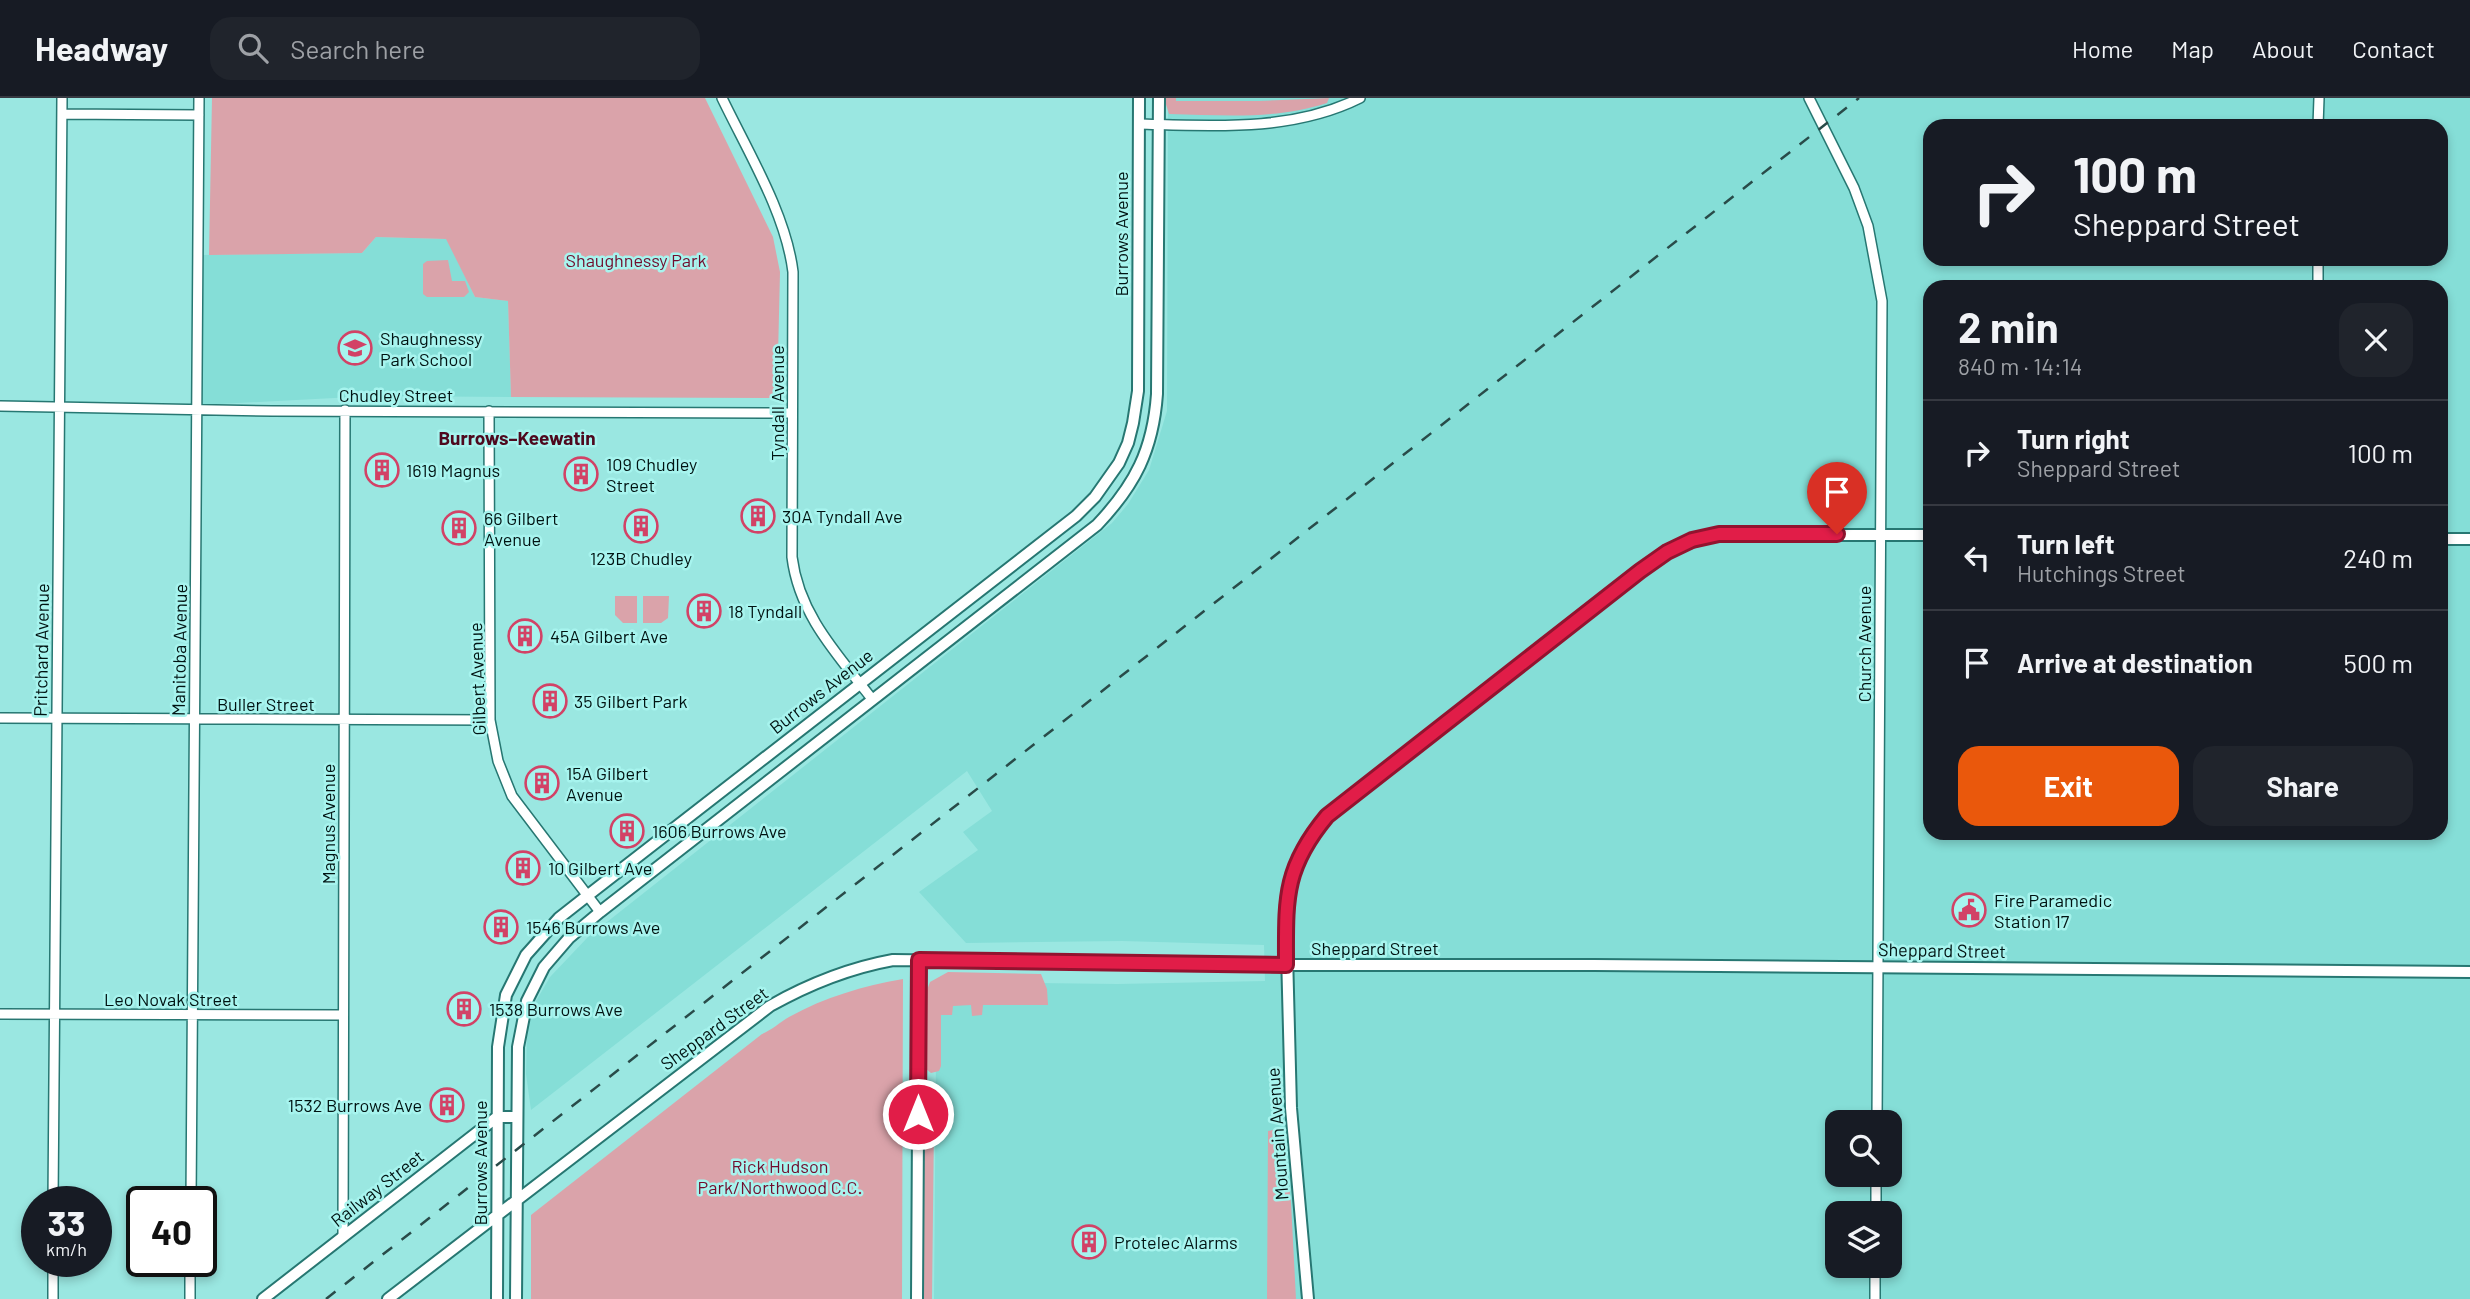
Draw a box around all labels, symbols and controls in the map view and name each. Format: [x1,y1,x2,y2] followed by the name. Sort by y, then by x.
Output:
[210,17,700,80] search box
[35,28,168,68] text: Headway
[234,29,272,67] icon: search
[290,33,425,64] text: Search here
[2072,34,2133,63] text: Home
[2171,34,2214,63] text: Map
[2252,34,2314,63] text: About
[2352,34,2435,63] text: Contact
[2073,144,2197,203] text: 100 m
[1958,147,2049,238] icon: right
[1110,171,1132,297] street label: Burrows Avenue
[2073,204,2300,242] text: Sheppard Street
[565,249,707,271] park label: Shaughnessy Park
[1958,301,2059,351] text: 2 min
[2339,303,2413,377] button: close
[380,327,482,370] place label: Shaughnessy Park School
[336,329,374,367] school or university icon: Shaughnessy Park School
[766,345,788,461] street label: Tyndall Avenue
[1958,352,2083,380] text: 840 m · 14:14
[339,384,453,406] street label: Chudley Street
[2017,423,2130,454] text: Turn right
[438,426,596,449] district label: Burrows–Keewatin
[1958,434,1996,472] icon: right
[2348,437,2413,468] text: 100 m
[363,451,401,489] building icon: 1619 Magnus
[606,453,697,496] place label: 109 Chudley Street
[2017,454,2180,482] text: Sheppard Street
[562,455,600,493] building icon: 109 Chudley Street
[406,459,500,481] place label: 1619 Magnus
[1807,462,1867,534] pin
[1818,473,1856,511] icon: arrive
[739,497,777,535] building icon: 30A Tyndall Ave
[782,505,903,527] place label: 30A Tyndall Ave
[484,507,559,550] place label: 66 Gilbert Avenue
[622,507,660,545] building icon: 123B Chudley
[440,509,478,547] building icon: 66 Gilbert Avenue
[2017,528,2115,559] text: Turn left
[1958,539,1996,577] icon: left
[2343,542,2413,573] text: 240 m
[590,547,692,569] place label: 123B Chudley
[2017,559,2186,587] text: Hutchings Street
[29,583,53,717] street label: Pritchard Avenue
[167,584,191,716] street label: Manitoba Avenue
[1853,586,1875,702] street label: Church Avenue
[685,592,723,630] building icon: 18 Tyndall
[728,600,802,622] place label: 18 Tyndall
[506,617,544,655] building icon: 45A Gilbert Ave
[464,622,490,736] street label: Gilbert Avenue
[550,625,668,647] place label: 45A Gilbert Ave
[765,644,877,738] street label: Burrows Avenue
[1958,644,1996,682] icon: arrive
[2017,647,2253,678] text: Arrive at destination
[2344,647,2413,678] text: 500 m
[531,682,569,720] building icon: 35 Gilbert Park
[574,690,688,712] place label: 35 Gilbert Park
[217,693,315,715] street label: Buller Street
[1958,746,2179,826] button: Exit
[2193,746,2413,826] button: Share
[566,762,649,805] place label: 15A Gilbert Avenue
[317,764,339,884] street label: Magnus Avenue
[523,764,561,802] building icon: 15A Gilbert Avenue
[608,812,646,850] building icon: 1606 Burrows Ave
[652,820,787,842] place label: 1606 Burrows Ave
[504,849,542,887] building icon: 10 Gilbert Ave
[548,857,652,879] place label: 10 Gilbert Ave
[1994,889,2112,932] place label: Fire Paramedic Station 17
[1950,891,1988,929] public building icon: Fire Paramedic Station 17
[482,908,520,946] building icon: 1546 Burrows Ave
[526,916,660,938] place label: 1546 Burrows Ave
[1311,937,1439,959] street label: Sheppard Street
[1878,938,2006,962] street label: Sheppard Street
[656,982,772,1074] street label: Sheppard Street
[104,988,238,1010] street label: Leo Novak Street
[445,990,483,1028] building icon: 1538 Burrows Ave
[489,998,623,1020] place label: 1538 Burrows Ave
[1261,1067,1293,1201] street label: Mountain Avenue
[881,1077,955,1151] position arrow
[428,1086,466,1124] building icon: 1532 Burrows Ave
[288,1094,422,1116] place label: 1532 Burrows Ave
[469,1100,491,1226] street label: Burrows Avenue
[1825,1110,1902,1278] map controls
[1825,1110,1902,1187] button: search
[326,1145,428,1231] street label: Railway Street
[698,1155,862,1198] park label: Rick Hudson Park/Northwood C.C.
[126,1186,217,1277] speed limit sign: 40
[48,1201,85,1243] text: 33
[1825,1201,1902,1278] button: layers
[1070,1223,1108,1261] building icon: Protelec Alarms
[1114,1231,1238,1253] place label: Protelec Alarms
[46,1238,87,1260] text: km/h

